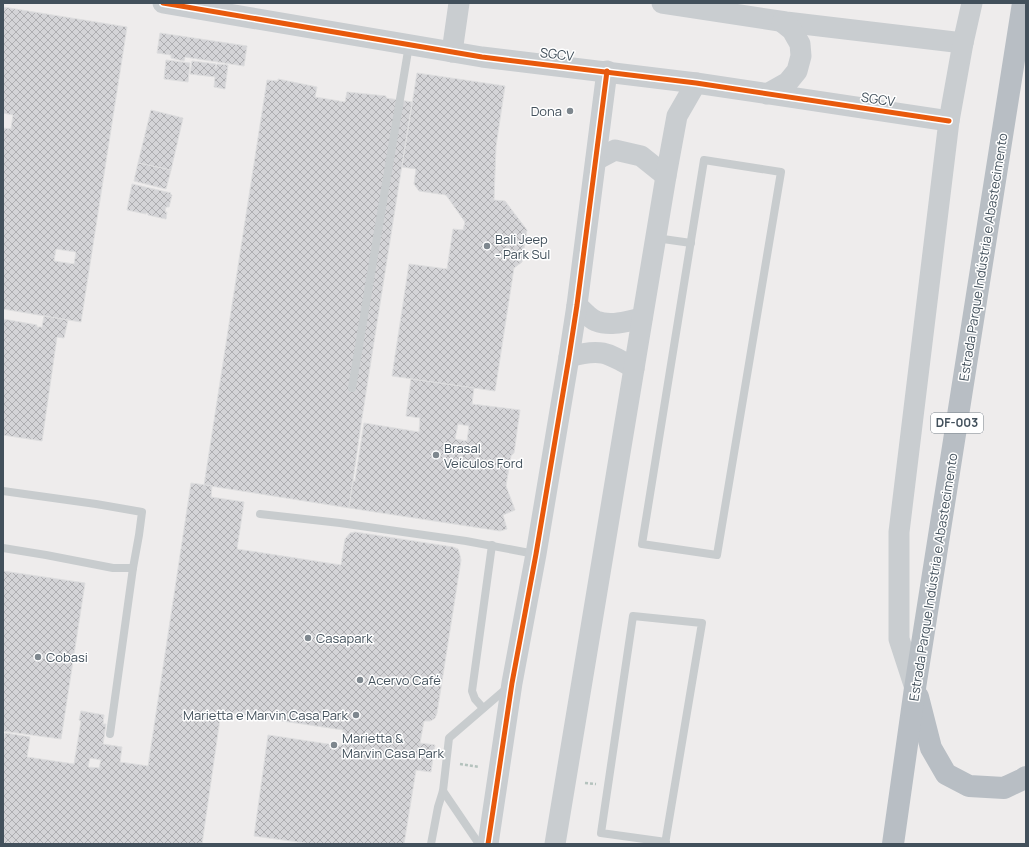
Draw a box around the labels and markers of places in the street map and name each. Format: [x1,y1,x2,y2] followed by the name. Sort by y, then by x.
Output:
[531,102,562,120] place label: Dona
[565,106,575,116] marker: Dona
[495,230,550,263] place label: Bali Jeep - Park Sul
[482,241,492,251] marker: Bali Jeep - Park Sul
[444,439,523,472] place label: Brasal Veículos Ford
[431,450,441,460] marker: Brasal Veículos Ford
[316,629,373,647] place label: Casapark
[303,633,313,643] marker: Casapark
[46,648,88,666] place label: Cobasi
[33,652,43,662] marker: Cobasi
[368,671,441,689] place label: Acervo Café
[355,675,365,685] marker: Acervo Café
[183,706,349,724] place label: Marietta e Marvin Casa Park
[351,710,361,720] marker: Marietta e Marvin Casa Park
[342,729,444,762] place label: Marietta & Marvin Casa Park
[329,740,339,750] marker: Marietta & Marvin Casa Park

